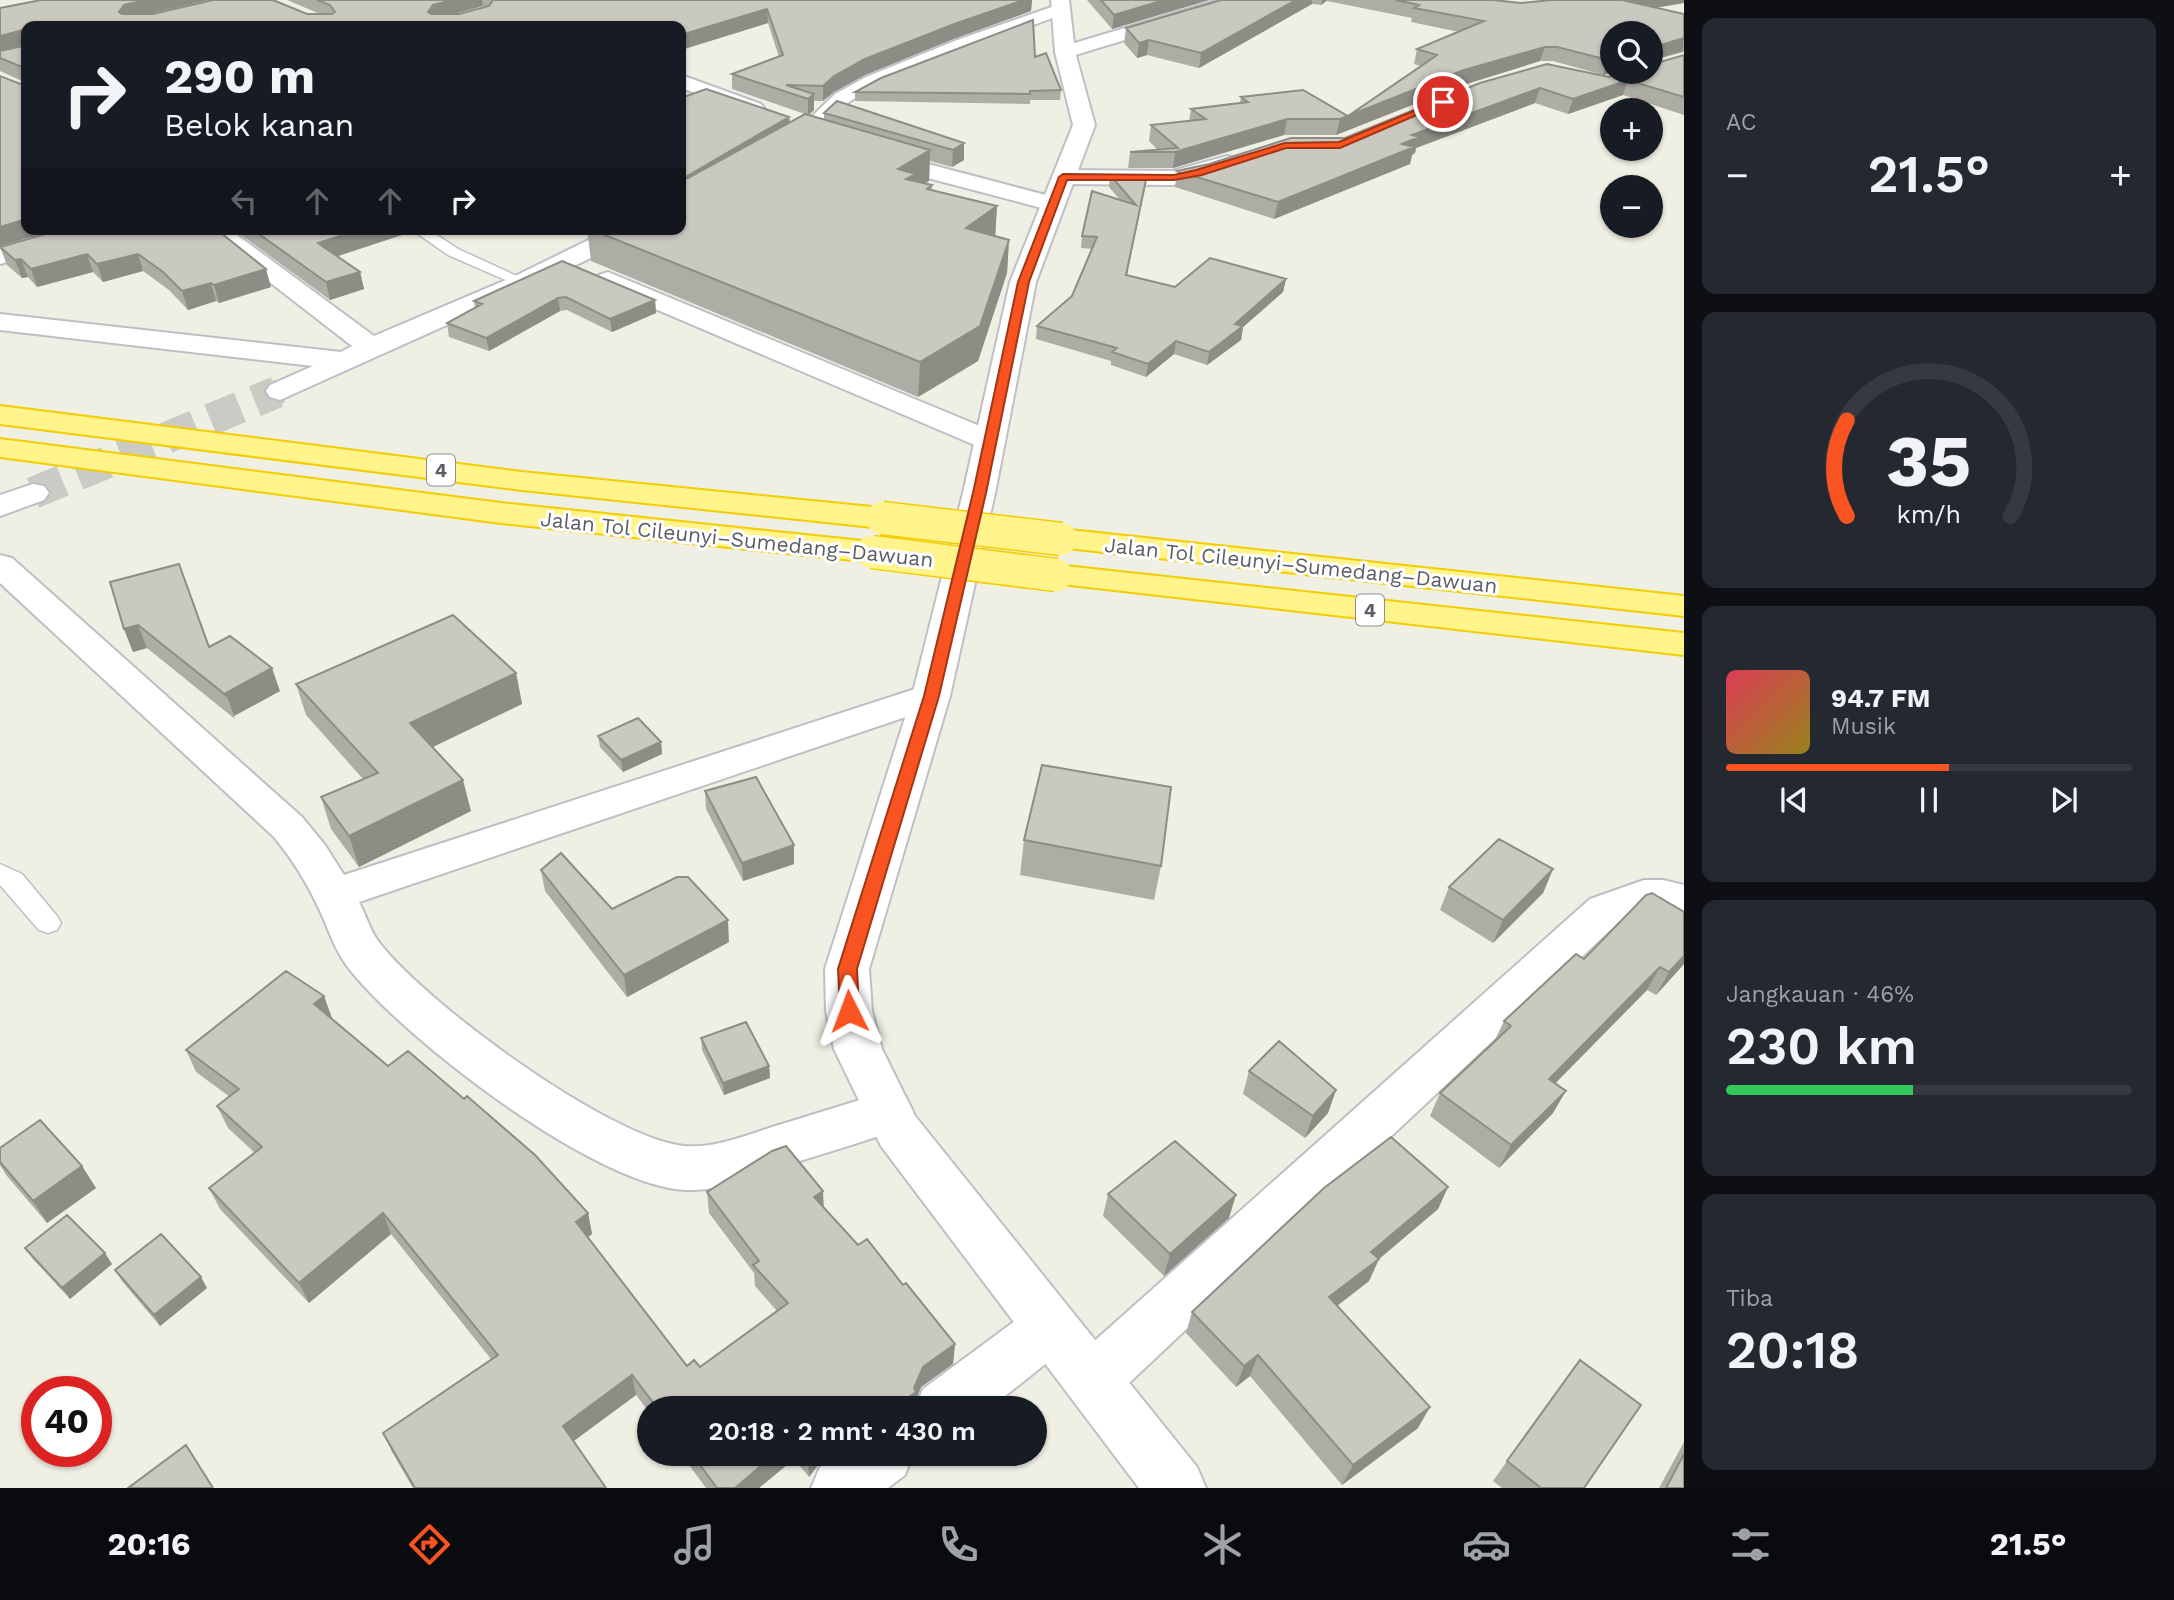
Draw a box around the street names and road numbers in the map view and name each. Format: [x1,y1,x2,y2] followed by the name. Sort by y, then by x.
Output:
[427,454,455,485] road number: 4
[539,506,935,572] street label: Jalan Tol Cileunyi–Sumedang–Dawuan
[1103,532,1499,598] street label: Jalan Tol Cileunyi–Sumedang–Dawuan
[1356,594,1384,625] road number: 4

